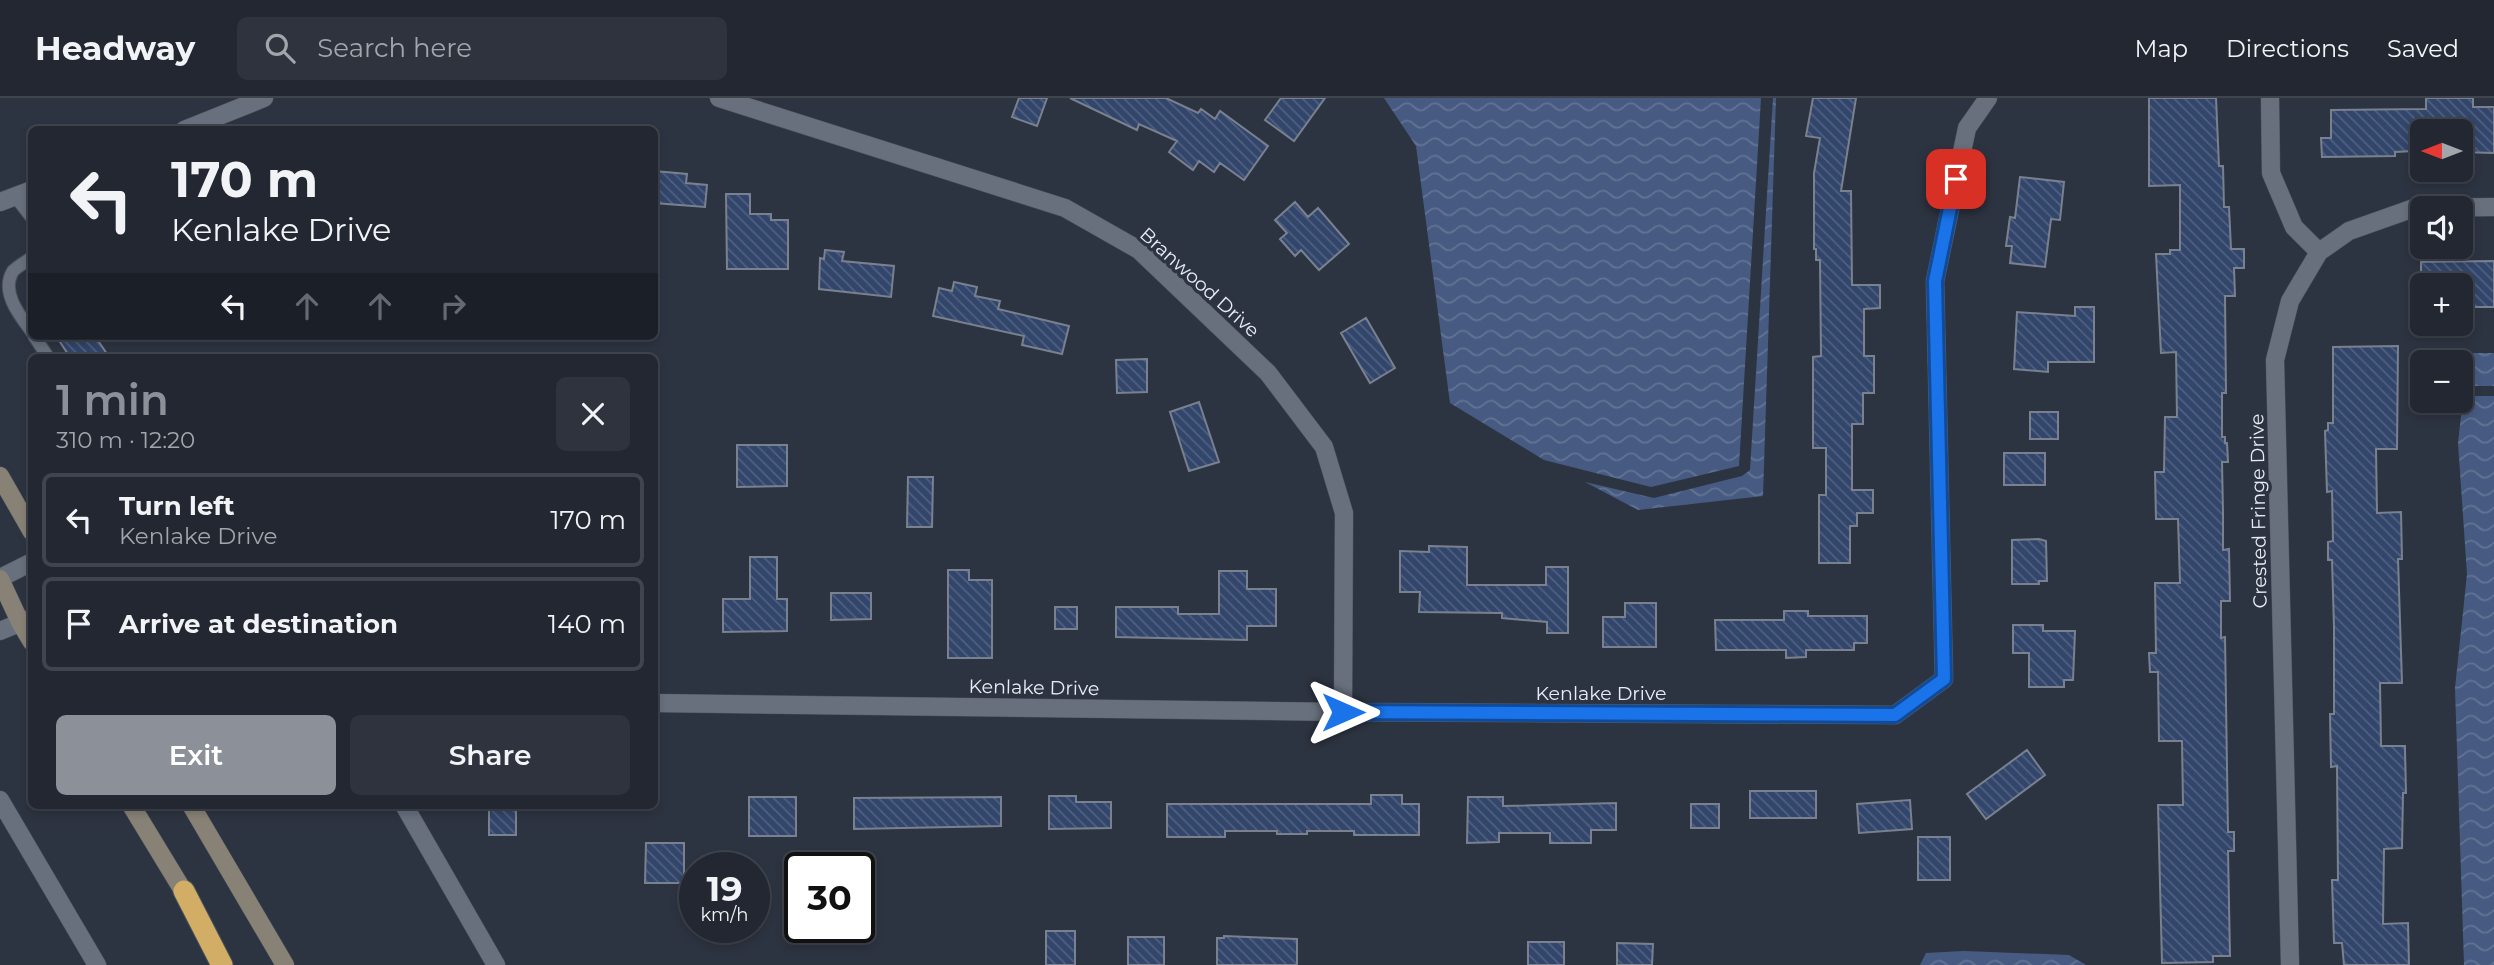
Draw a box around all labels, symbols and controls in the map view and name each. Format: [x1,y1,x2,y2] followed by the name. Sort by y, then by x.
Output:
[237,17,727,80] search box
[35,28,195,68] text: Headway
[261,29,299,67] icon: search
[317,32,472,64] text: Search here
[2135,34,2188,63] text: Map
[2226,34,2349,63] text: Directions
[2387,34,2459,63] text: Saved
[2410,119,2473,182] north arrow
[2410,119,2473,413] map controls
[1926,149,1986,209] pin
[171,150,318,209] text: 170 m
[56,154,147,245] icon: left
[1937,160,1975,198] icon: arrive
[2410,196,2473,259] button: sound
[171,210,391,249] text: Kenlake Drive
[1135,223,1264,342] street label: Branwood Drive
[2410,273,2473,336] button: +
[215,287,253,325] icon: left
[288,287,326,325] icon: ahead
[361,287,399,325] icon: ahead
[434,287,472,325] icon: right
[2410,350,2473,413] button: −
[56,374,169,426] text: 1 min
[556,377,630,451] button: close
[2245,413,2272,609] street label: Crested Fringe Drive
[56,426,195,454] text: 310 m · 12:20
[119,490,235,522] text: Turn left
[60,501,98,539] icon: left
[550,504,626,536] text: 170 m
[119,522,277,550] text: Kenlake Drive
[60,605,98,643] icon: arrive
[119,608,398,640] text: Arrive at destination
[548,608,626,640] text: 140 m
[968,675,1100,700] street label: Kenlake Drive
[1306,675,1380,749] position arrow
[1536,682,1666,705] street label: Kenlake Drive
[56,715,336,795] button: Exit
[350,715,630,795] button: Share
[784,852,875,943] speed limit sign: 30
[706,867,743,910] text: 19
[700,904,749,926] text: km/h

